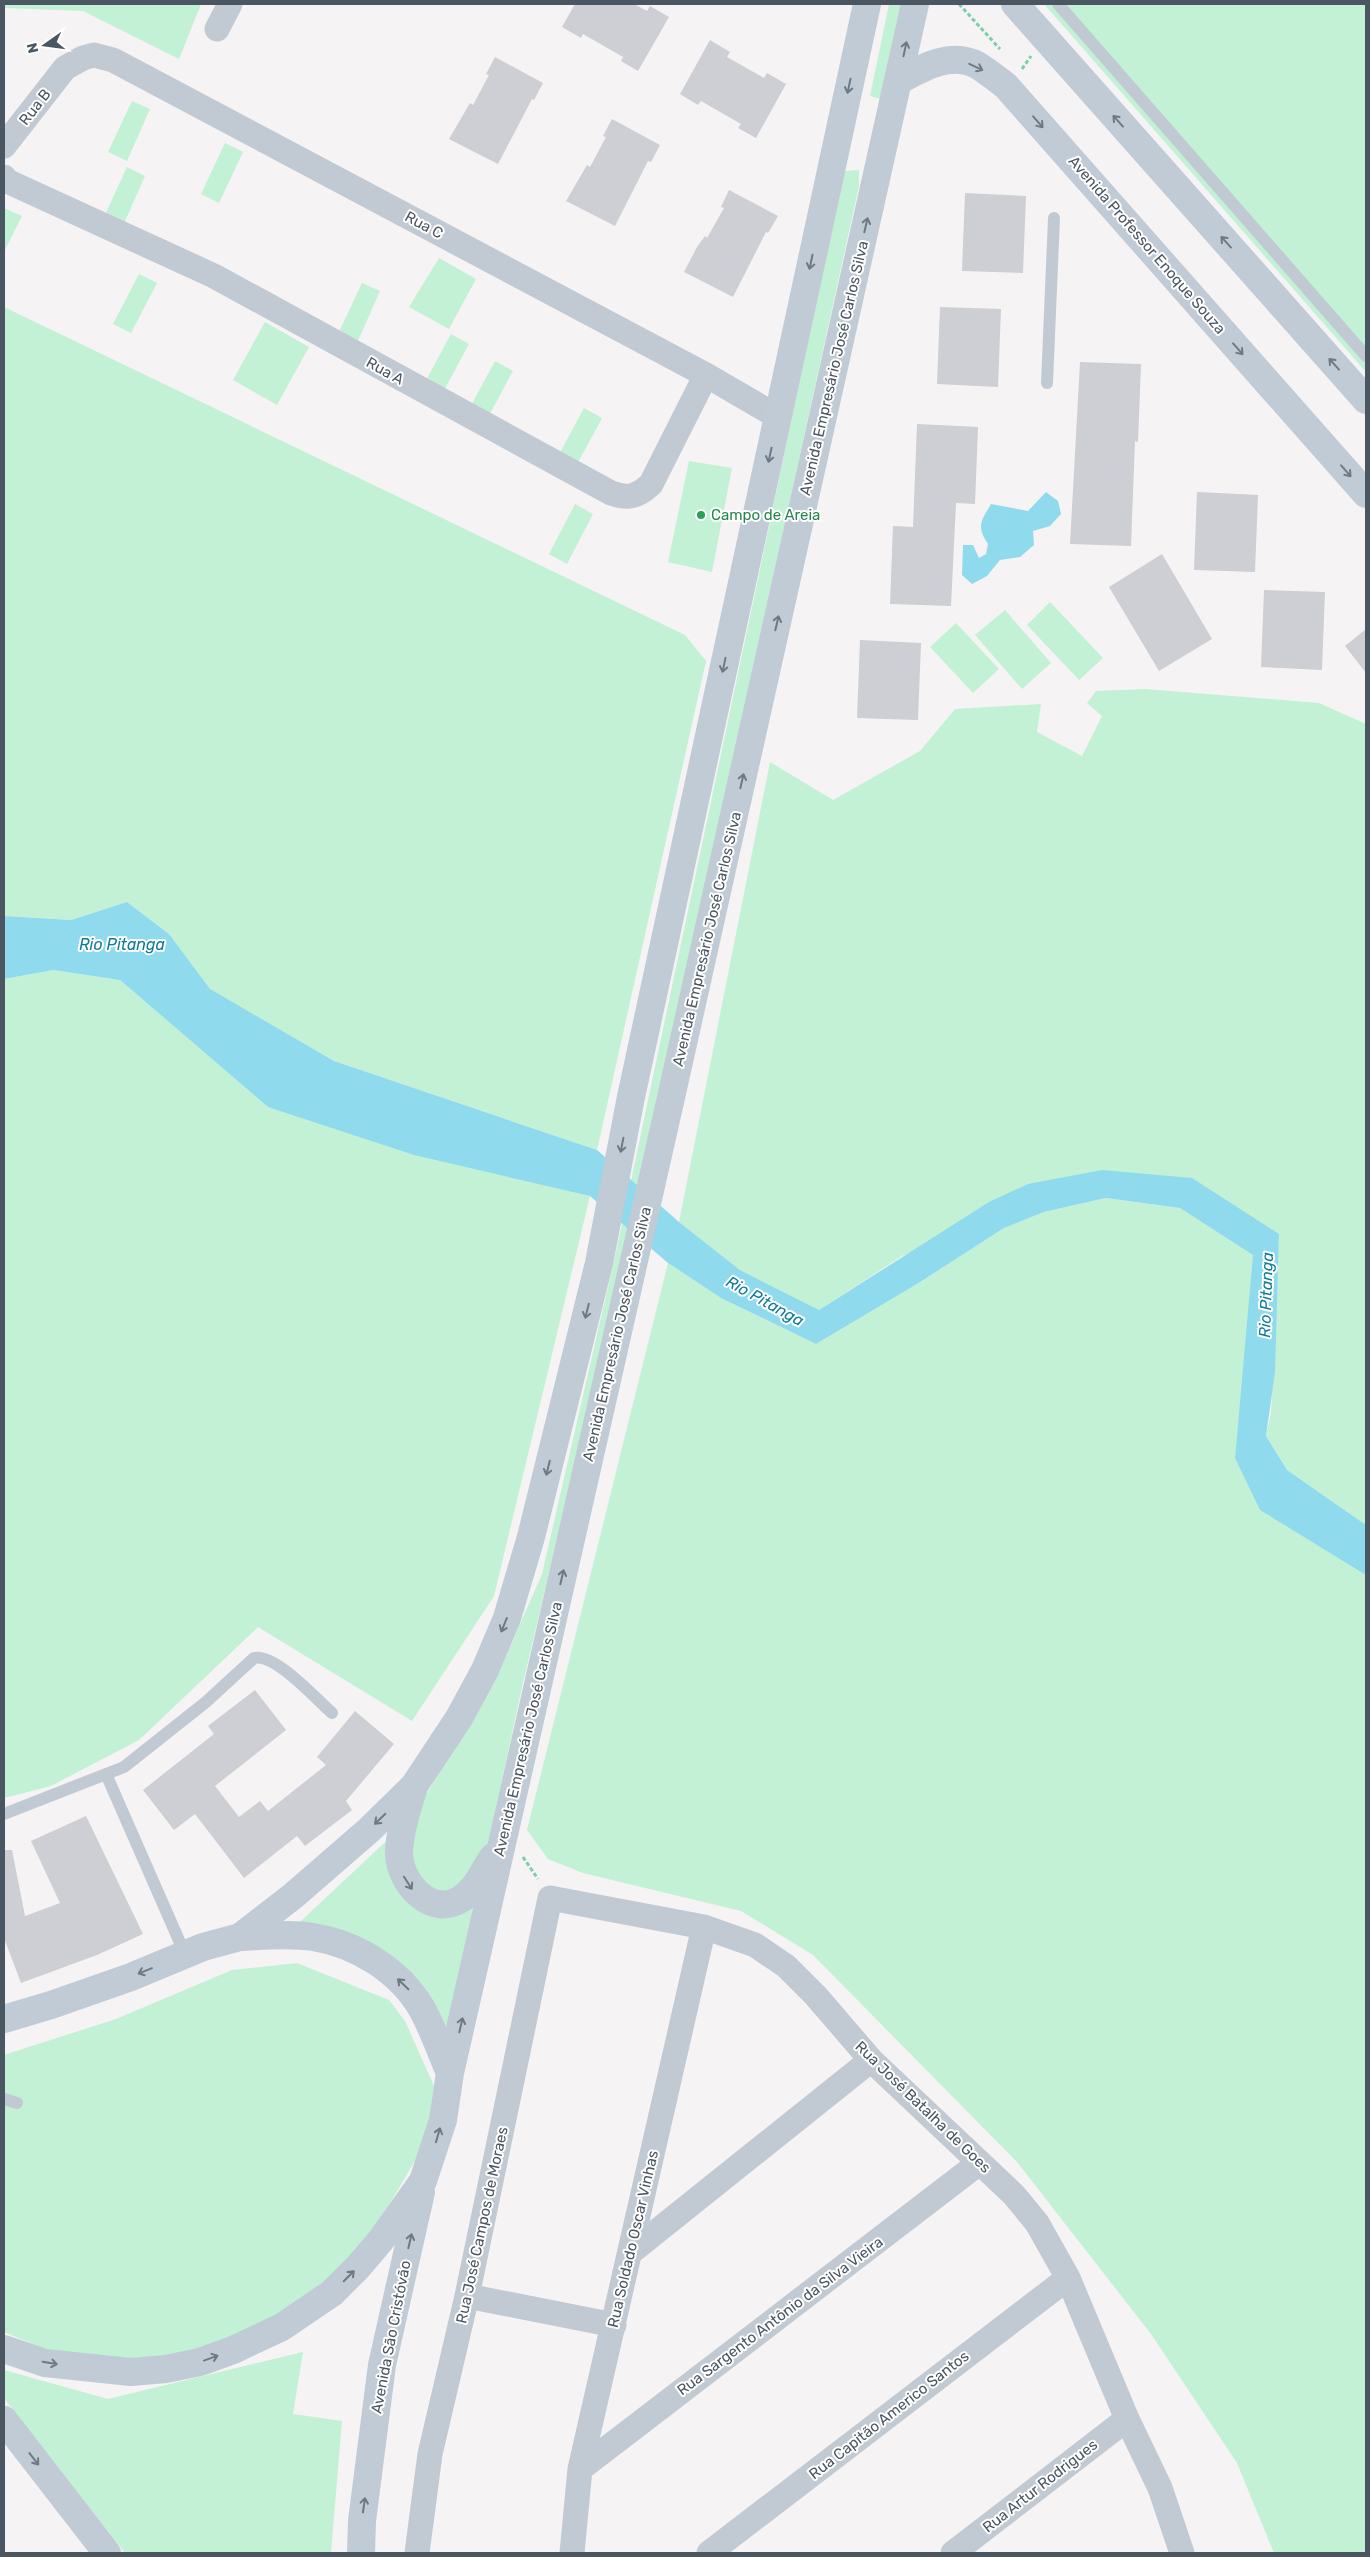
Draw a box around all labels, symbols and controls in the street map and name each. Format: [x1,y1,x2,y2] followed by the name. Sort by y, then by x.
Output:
[20,20,70,70] north arrow
[23,41,42,55] text: N
[901,42,910,58] one-way arrow
[968,62,983,72] one-way arrow
[844,77,853,93] one-way arrow
[15,85,55,129] street label: Rua B
[1113,114,1124,127] one-way arrow
[1033,116,1044,129] one-way arrow
[1065,152,1229,338] street label: Avenida Professor Enoque Souza
[402,207,446,243] street label: Rua C
[862,218,871,234] one-way arrow
[1220,236,1232,249] one-way arrow
[796,239,872,497] street label: Avenida Empresário José Carlos Silva
[806,253,815,269] one-way arrow
[1233,343,1244,356] one-way arrow
[363,353,407,389] street label: Rua A
[1328,357,1340,370] one-way arrow
[765,446,774,462] one-way arrow
[1340,465,1352,478] one-way arrow
[711,506,820,524] place label: Campo de Areia
[695,509,707,521] marker: Campo de Areia
[773,615,782,631] one-way arrow
[719,656,729,672] one-way arrow
[738,774,747,790] one-way arrow
[669,810,745,1068] street label: Avenida Empresário José Carlos Silva
[79,935,165,954] water label: Rio Pitanga
[616,1136,626,1152] one-way arrow
[579,1205,655,1463] street label: Avenida Empresário José Carlos Silva
[1255,1252,1277,1338] water label: Rio Pitanga
[723,1272,807,1330] water label: Rio Pitanga
[582,1302,591,1318] one-way arrow
[543,1460,552,1476] one-way arrow
[558,1569,568,1585] one-way arrow
[490,1600,566,1858] street label: Avenida Empresário José Carlos Silva
[498,1617,508,1632] one-way arrow
[374,1813,387,1825] one-way arrow
[403,1876,413,1890] one-way arrow
[138,1967,153,1976] one-way arrow
[397,1978,409,1990] one-way arrow
[457,2018,466,2034] one-way arrow
[851,2037,995,2177] street label: Rua José Batalha de Goes
[452,2125,512,2325] street label: Rua José Campos de Moraes
[434,2127,444,2143] one-way arrow
[604,2148,662,2329] street label: Rua Soldado Oscar Vinhas
[674,2233,886,2399] street label: Rua Sargento Antônio da Silva Vieira
[406,2234,415,2250] one-way arrow
[367,2259,415,2415] street label: Avenida São Cristóvão
[343,2270,355,2282] one-way arrow
[805,2347,973,2483] street label: Rua Capitão Americo Santos
[202,2353,218,2362] one-way arrow
[42,2359,58,2368] one-way arrow
[979,2435,1101,2536] street label: Rua Artur Rodrigues
[28,2452,39,2465] one-way arrow
[359,2497,369,2513] one-way arrow

